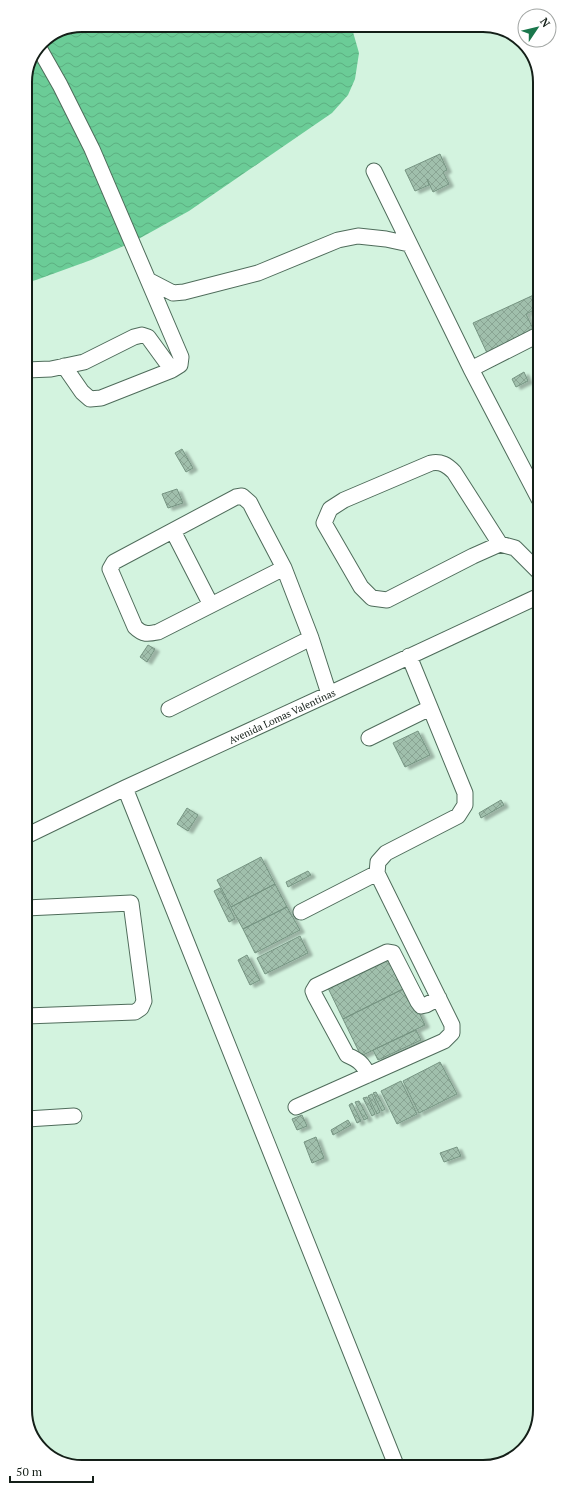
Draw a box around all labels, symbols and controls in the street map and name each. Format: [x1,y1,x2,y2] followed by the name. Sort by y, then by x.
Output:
[517,8,557,48] north arrow
[537,15,554,30] text: N
[227,686,338,747] street label: Avenida Lomas Valentinas
[10,1458,93,1484] scale bar
[16,1464,43,1479] text: 50 m

